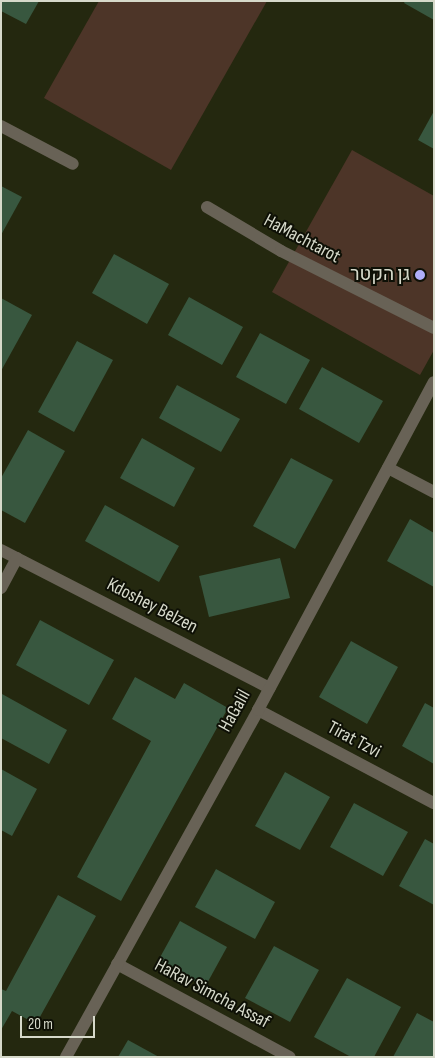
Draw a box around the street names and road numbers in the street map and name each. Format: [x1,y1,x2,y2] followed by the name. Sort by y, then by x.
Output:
[260,209,344,269] street label: HaMachtarot
[103,573,201,639] street label: Kdoshey Belzen
[214,686,256,736] street label: HaGalil
[323,716,385,764] street label: Tirat Tzvi
[150,954,274,1034] street label: HaRav Simcha Assaf

